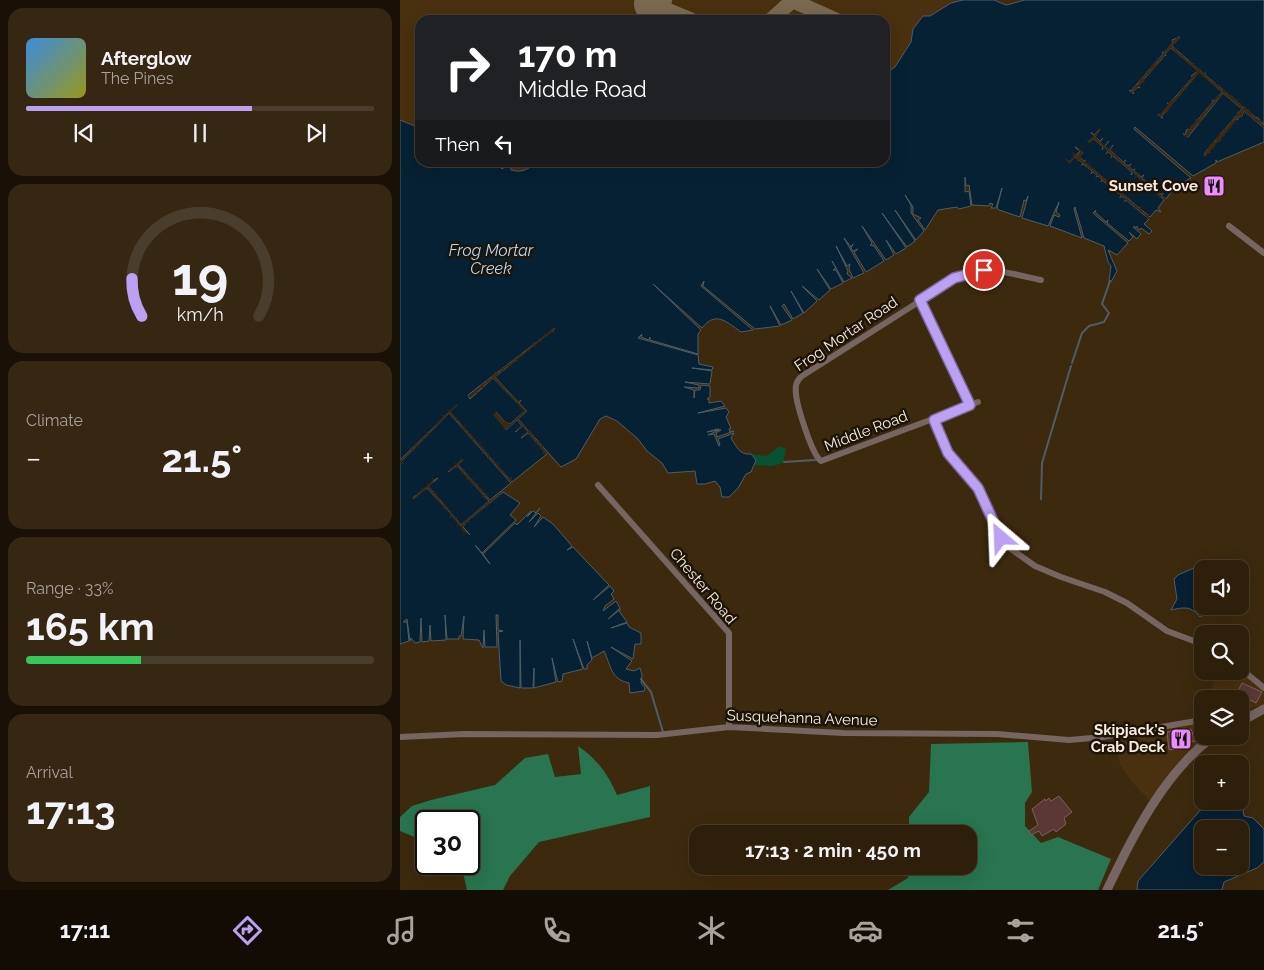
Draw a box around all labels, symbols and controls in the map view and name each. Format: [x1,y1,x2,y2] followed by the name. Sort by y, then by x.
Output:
[518,34,617,75] text: 170 m
[435,35,500,100] icon: right
[101,47,191,69] text: Afterglow
[101,69,173,88] text: The Pines
[518,76,647,102] text: Middle Road
[70,119,98,147] icon: previous
[186,119,214,147] icon: pause
[302,119,330,147] icon: next
[490,130,518,158] icon: left
[435,133,480,155] text: Then
[1202,174,1226,198] restaurant icon: Sunset Cove
[1109,177,1198,195] place label: Sunset Cove
[449,241,534,278] water label: Frog Mortar Creek
[172,246,228,307] text: 19
[963,249,1005,291] pin
[970,256,998,284] icon: arrive
[791,293,901,375] street label: Frog Mortar Road
[176,304,224,325] text: km/h
[822,407,910,455] street label: Middle Road
[26,411,83,430] text: Climate
[161,436,242,481] text: 21.5°
[26,442,41,475] text: −
[362,442,374,475] text: +
[974,511,1026,563] position arrow
[666,544,740,628] street label: Chester Road
[1194,560,1249,875] map controls
[1194,560,1249,615] button: sound
[26,579,113,598] text: Range · 33%
[26,604,155,649] text: 165 km
[1194,625,1249,680] button: search
[1194,690,1249,745] button: layers
[726,706,878,730] street label: Susquehanna Avenue
[1091,721,1166,756] place label: Skipjack's Crab Deck
[1169,727,1193,751] restaurant icon: Skipjack's Crab Deck
[1194,755,1249,810] button: +
[26,763,73,782] text: Arrival
[26,788,115,833] text: 17:13
[415,810,480,875] speed limit sign: 30
[1194,820,1249,875] button: −
[745,839,921,861] text: 17:13 · 2 min · 450 m
[230,913,265,948] icon: directions
[384,913,419,948] icon: music
[539,913,574,948] icon: phone
[694,913,729,948] icon: climate
[848,913,883,948] icon: car
[1003,913,1038,948] icon: filters
[60,917,110,943] text: 17:11
[1157,917,1204,943] text: 21.5°

